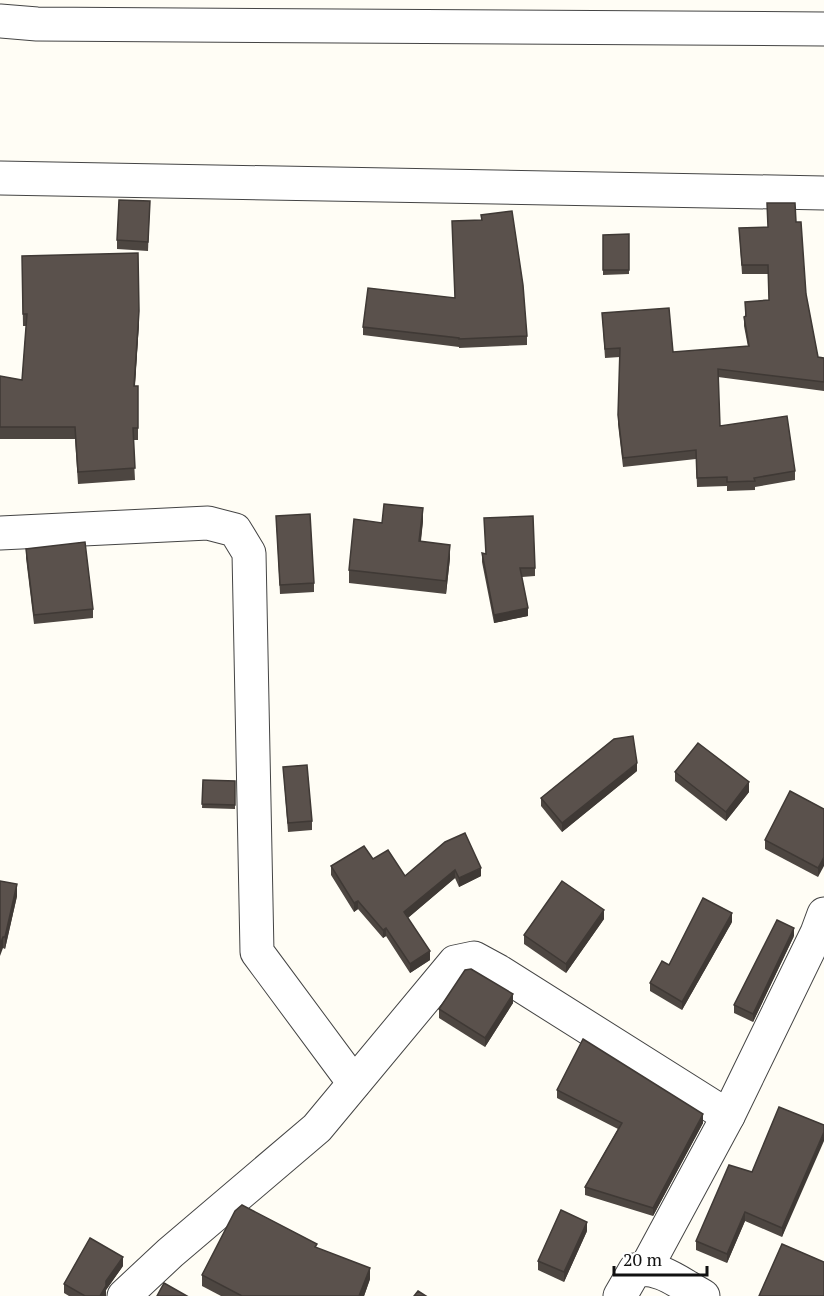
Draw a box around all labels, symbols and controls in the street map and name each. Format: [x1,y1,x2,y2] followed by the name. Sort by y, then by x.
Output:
[614,1239,707,1277] scale bar
[623,1247,663,1271] text: 20 m

